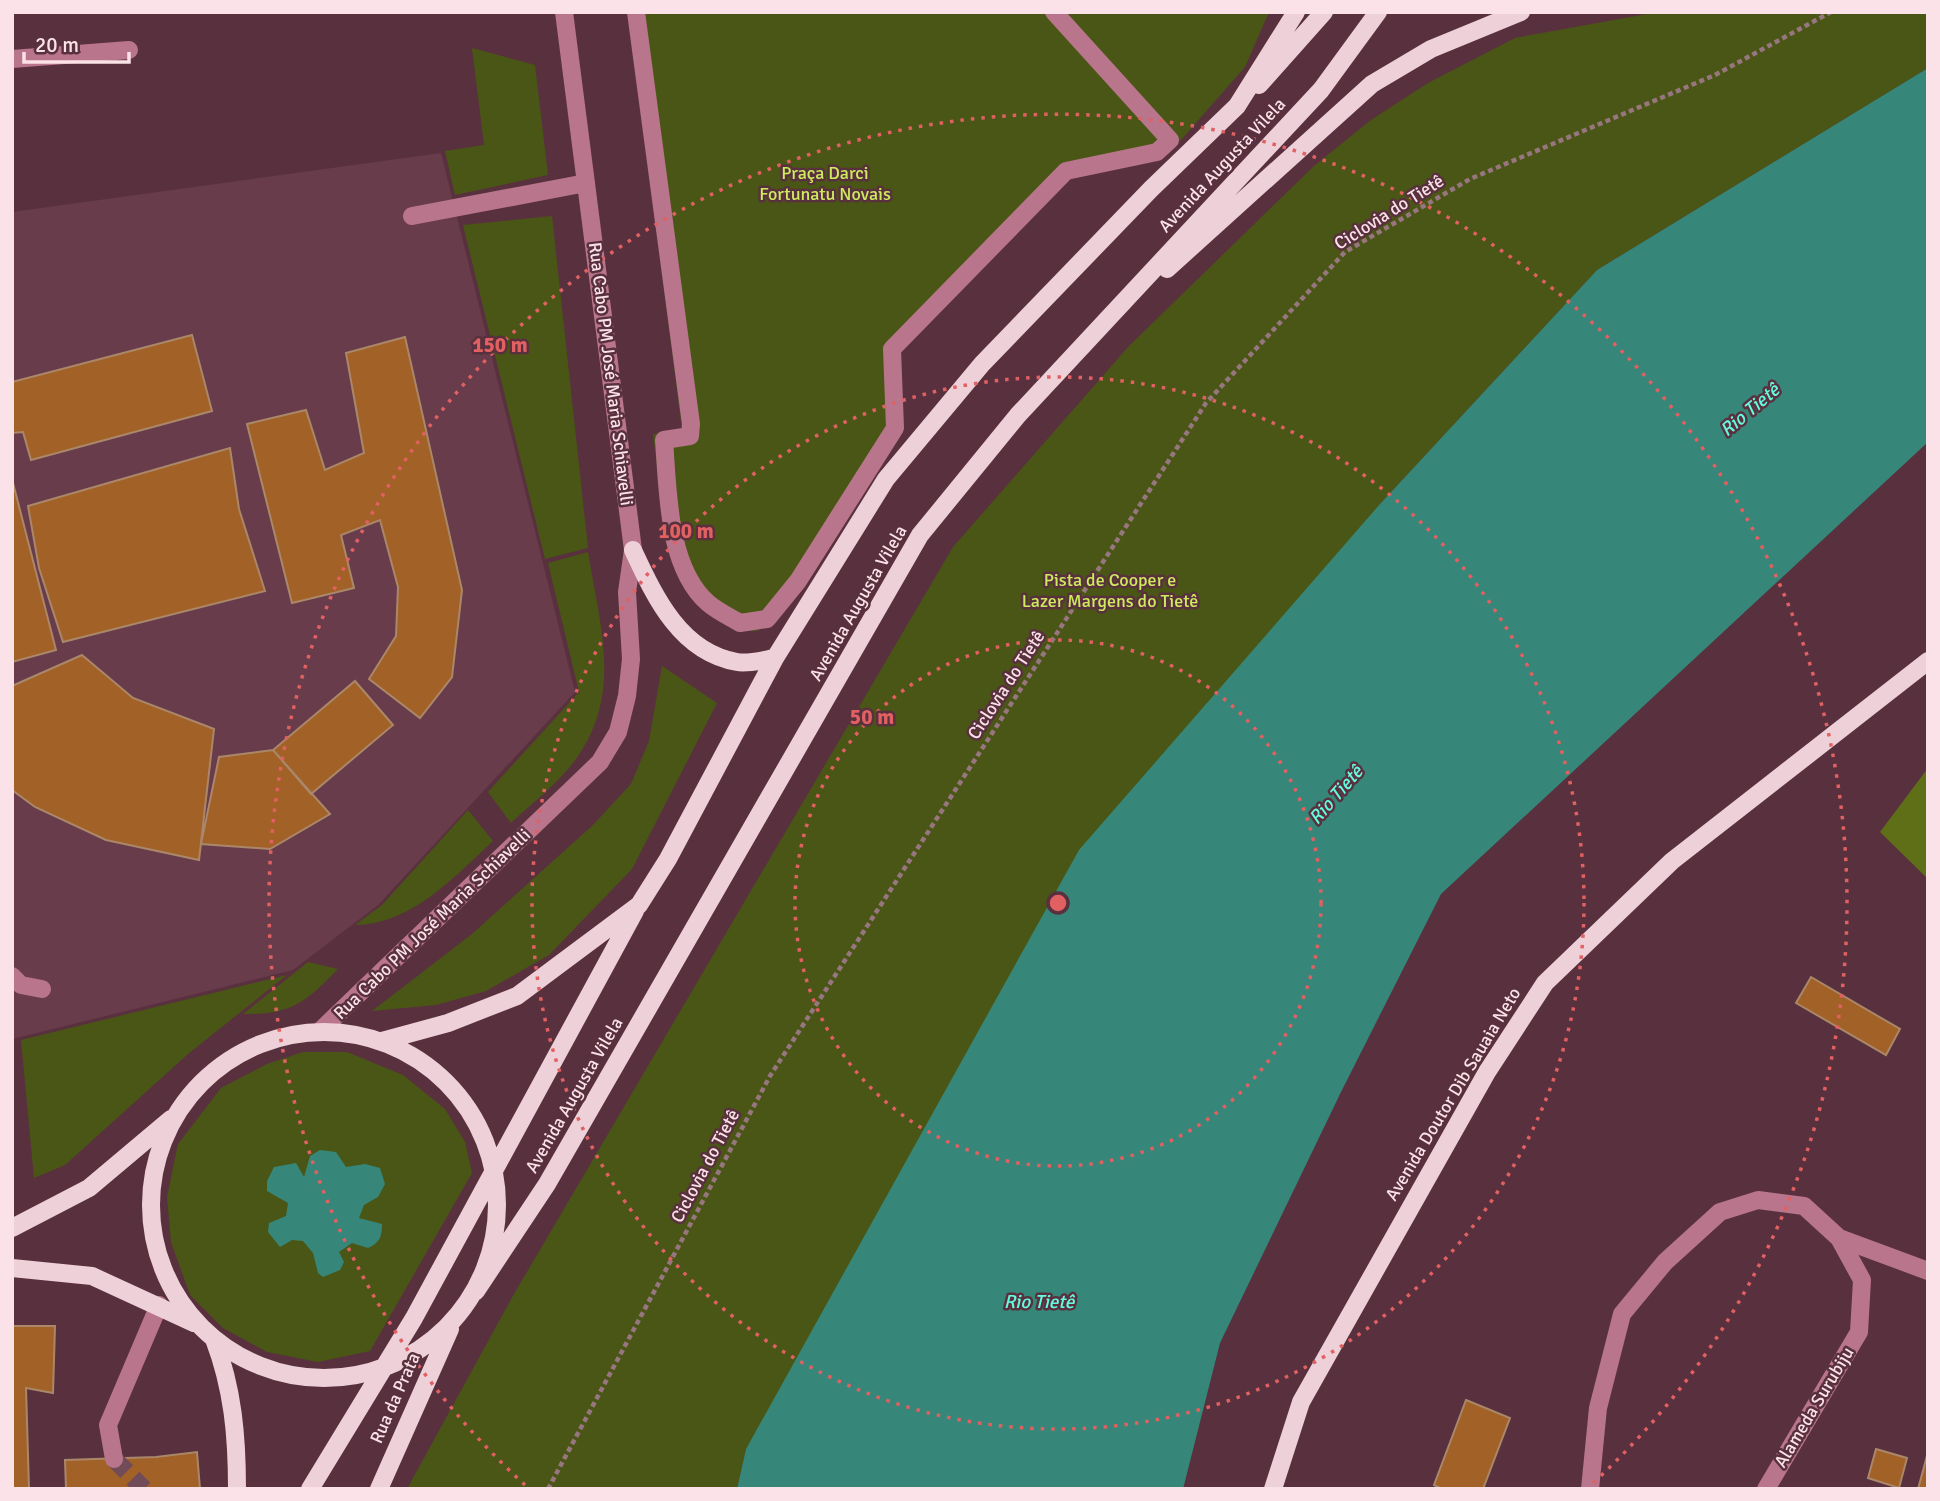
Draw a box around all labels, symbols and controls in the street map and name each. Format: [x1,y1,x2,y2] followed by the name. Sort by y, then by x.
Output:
[24,21,130,65] scale bar
[35,32,79,58] text: 20 m
[1154,93,1290,237] street label: Avenida Augusta Vilela
[759,162,891,205] park label: Praça Darci Fortunatu Novais
[1330,169,1448,255] street label: Ciclovia do Tietê
[584,241,638,507] street label: Rua Cabo PM José Maria Schiavelli
[472,332,528,358] text: 150 m
[1715,377,1786,442] water label: Rio Tietê
[658,518,714,544] text: 100 m
[804,521,912,685] street label: Avenida Augusta Vilela
[1022,569,1198,612] park label: Pista de Cooper e Lazer Margens do Tietê
[963,627,1049,743] street label: Ciclovia do Tietê
[850,704,894,730] text: 50 m
[1304,759,1369,830] water label: Rio Tietê
[329,824,535,1024] street label: Rua Cabo PM José Maria Schiavelli
[1046,891,1070,915] centre of rings
[1381,983,1525,1205] street label: Avenida Doutor Dib Sauaia Neto
[520,1013,628,1177] street label: Avenida Augusta Vilela
[666,1106,744,1226] street label: Ciclovia do Tietê
[1004,1290,1076,1314] water label: Rio Tietê
[1769,1343,1859,1471] street label: Alameda Surubiju
[365,1349,425,1447] street label: Rua da Prata

